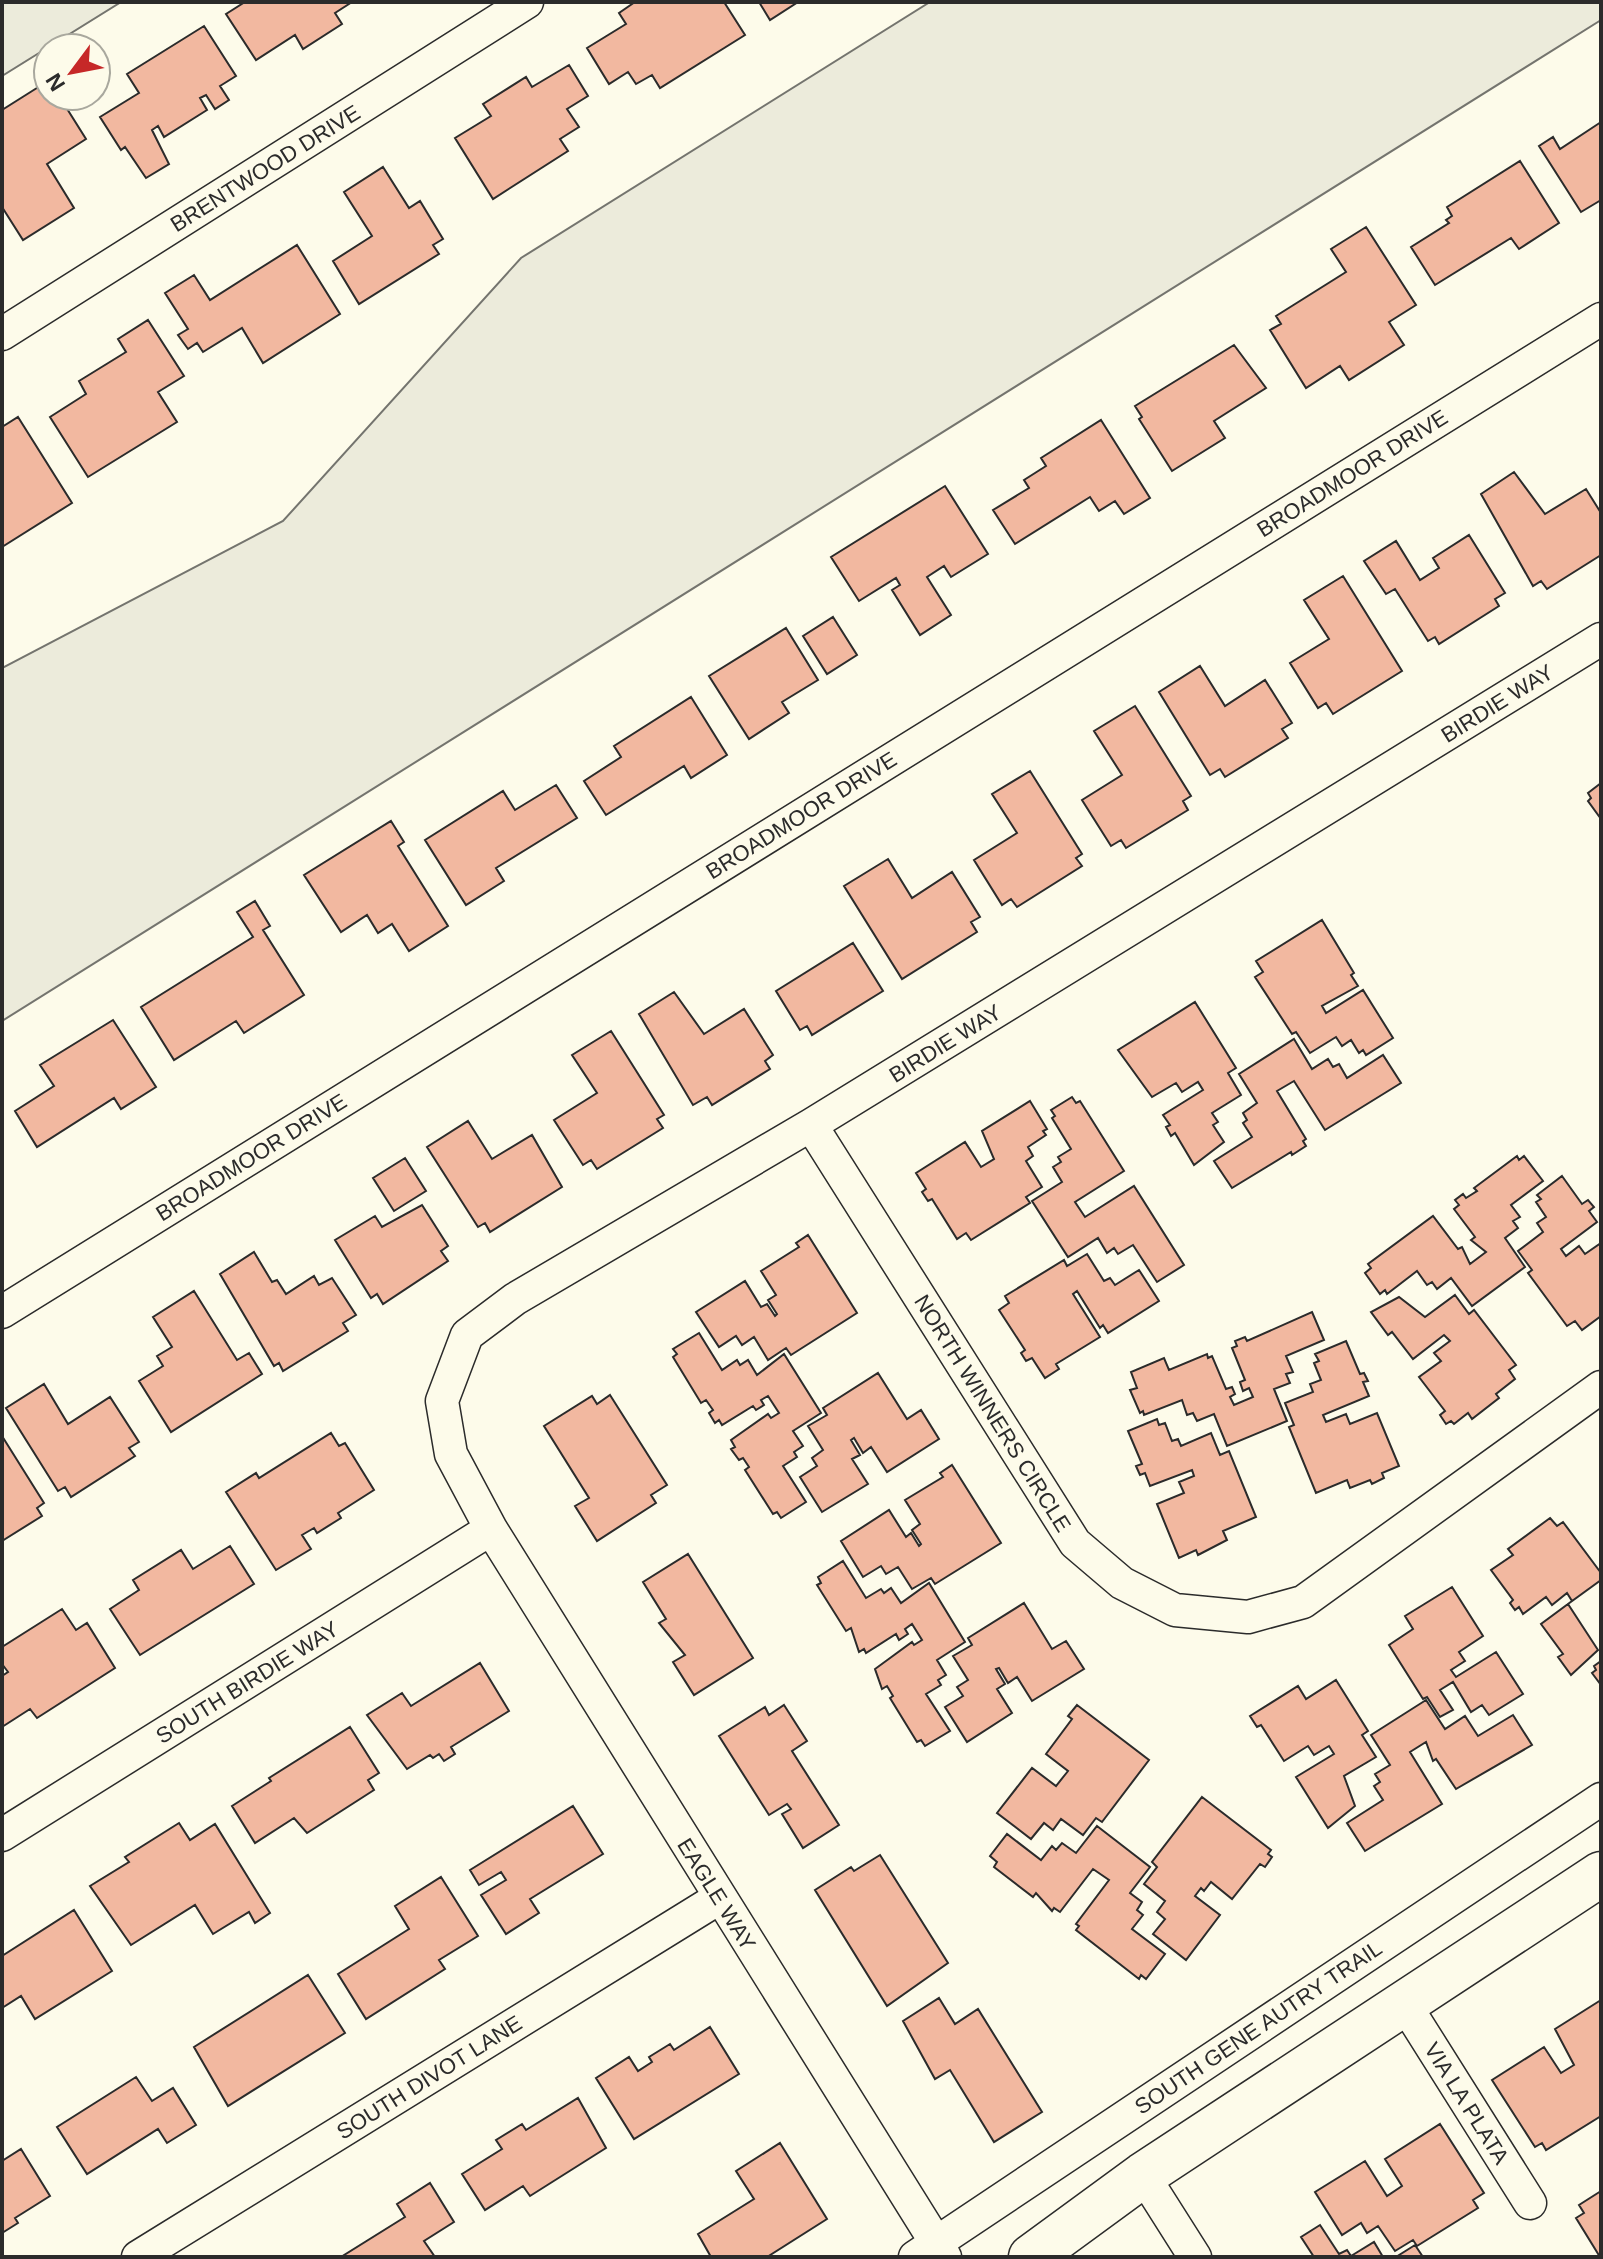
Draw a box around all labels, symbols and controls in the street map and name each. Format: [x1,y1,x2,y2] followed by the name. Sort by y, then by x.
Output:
[32,32,112,112] north arrow
[41,69,70,96] text: N
[166,100,365,237] street label: BRENTWOOD DRIVE
[1252,405,1452,542] street label: BROADMOOR DRIVE
[1437,659,1558,748] street label: BIRDIE WAY
[701,747,901,884] street label: BROADMOOR DRIVE
[885,999,1006,1088] street label: BIRDIE WAY
[151,1089,351,1226] street label: BROADMOOR DRIVE
[909,1290,1076,1536] street label: NORTH WINNERS CIRCLE
[151,1616,343,1749] street label: SOUTH BIRDIE WAY
[672,1834,761,1955] street label: EAGLE WAY
[1130,1935,1386,2119] street label: SOUTH GENE AUTRY TRAIL
[332,2010,526,2145] street label: SOUTH DIVOT LANE
[1419,2038,1514,2169] street label: VIA LA PLATA

